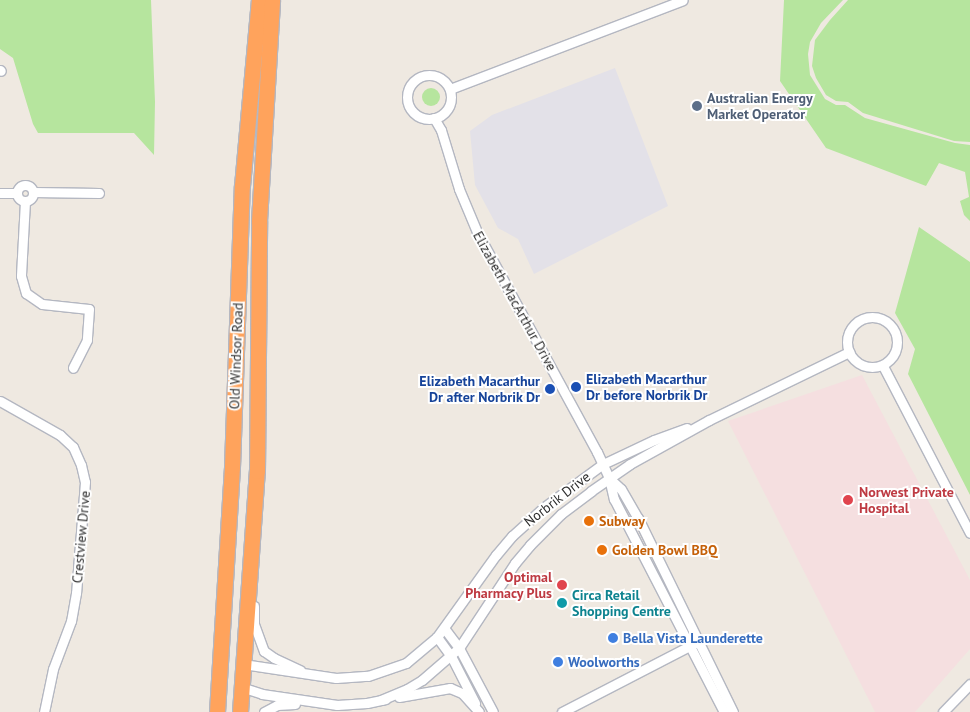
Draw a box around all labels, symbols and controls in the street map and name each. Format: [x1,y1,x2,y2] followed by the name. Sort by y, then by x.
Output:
[707,90,813,122] place label: Australian Energy Market Operator
[691,100,703,112] marker: Australian Energy Market Operator
[470,228,560,374] street label: Elizabeth MacArthur Drive
[226,302,246,410] street label: Old Windsor Road
[586,371,708,404] place label: Elizabeth Macarthur Dr before Norbrik Dr
[419,373,540,406] place label: Elizabeth Macarthur Dr after Norbrik Dr
[570,381,582,393] marker: Elizabeth Macarthur Dr before Norbrik Dr
[544,383,556,395] marker: Elizabeth Macarthur Dr after Norbrik Dr
[520,468,594,530] street label: Norbrik Drive
[859,484,954,516] place label: Norwest Private Hospital
[69,490,93,584] street label: Crestview Drive
[841,493,855,507] marker: Norwest Private Hospital
[599,513,645,529] place label: Subway
[583,515,595,527] marker: Subway
[612,542,717,558] place label: Golden Bowl BBQ
[596,544,608,556] marker: Golden Bowl BBQ
[465,569,552,602] place label: Optimal Pharmacy Plus
[556,579,568,591] marker: Optimal Pharmacy Plus
[572,587,671,620] place label: Circa Retail Shopping Centre
[556,597,568,609] marker: Circa Retail Shopping Centre
[623,630,763,646] place label: Bella Vista Launderette
[607,632,619,644] marker: Bella Vista Launderette
[568,654,640,670] place label: Woolworths
[552,656,564,668] marker: Woolworths

